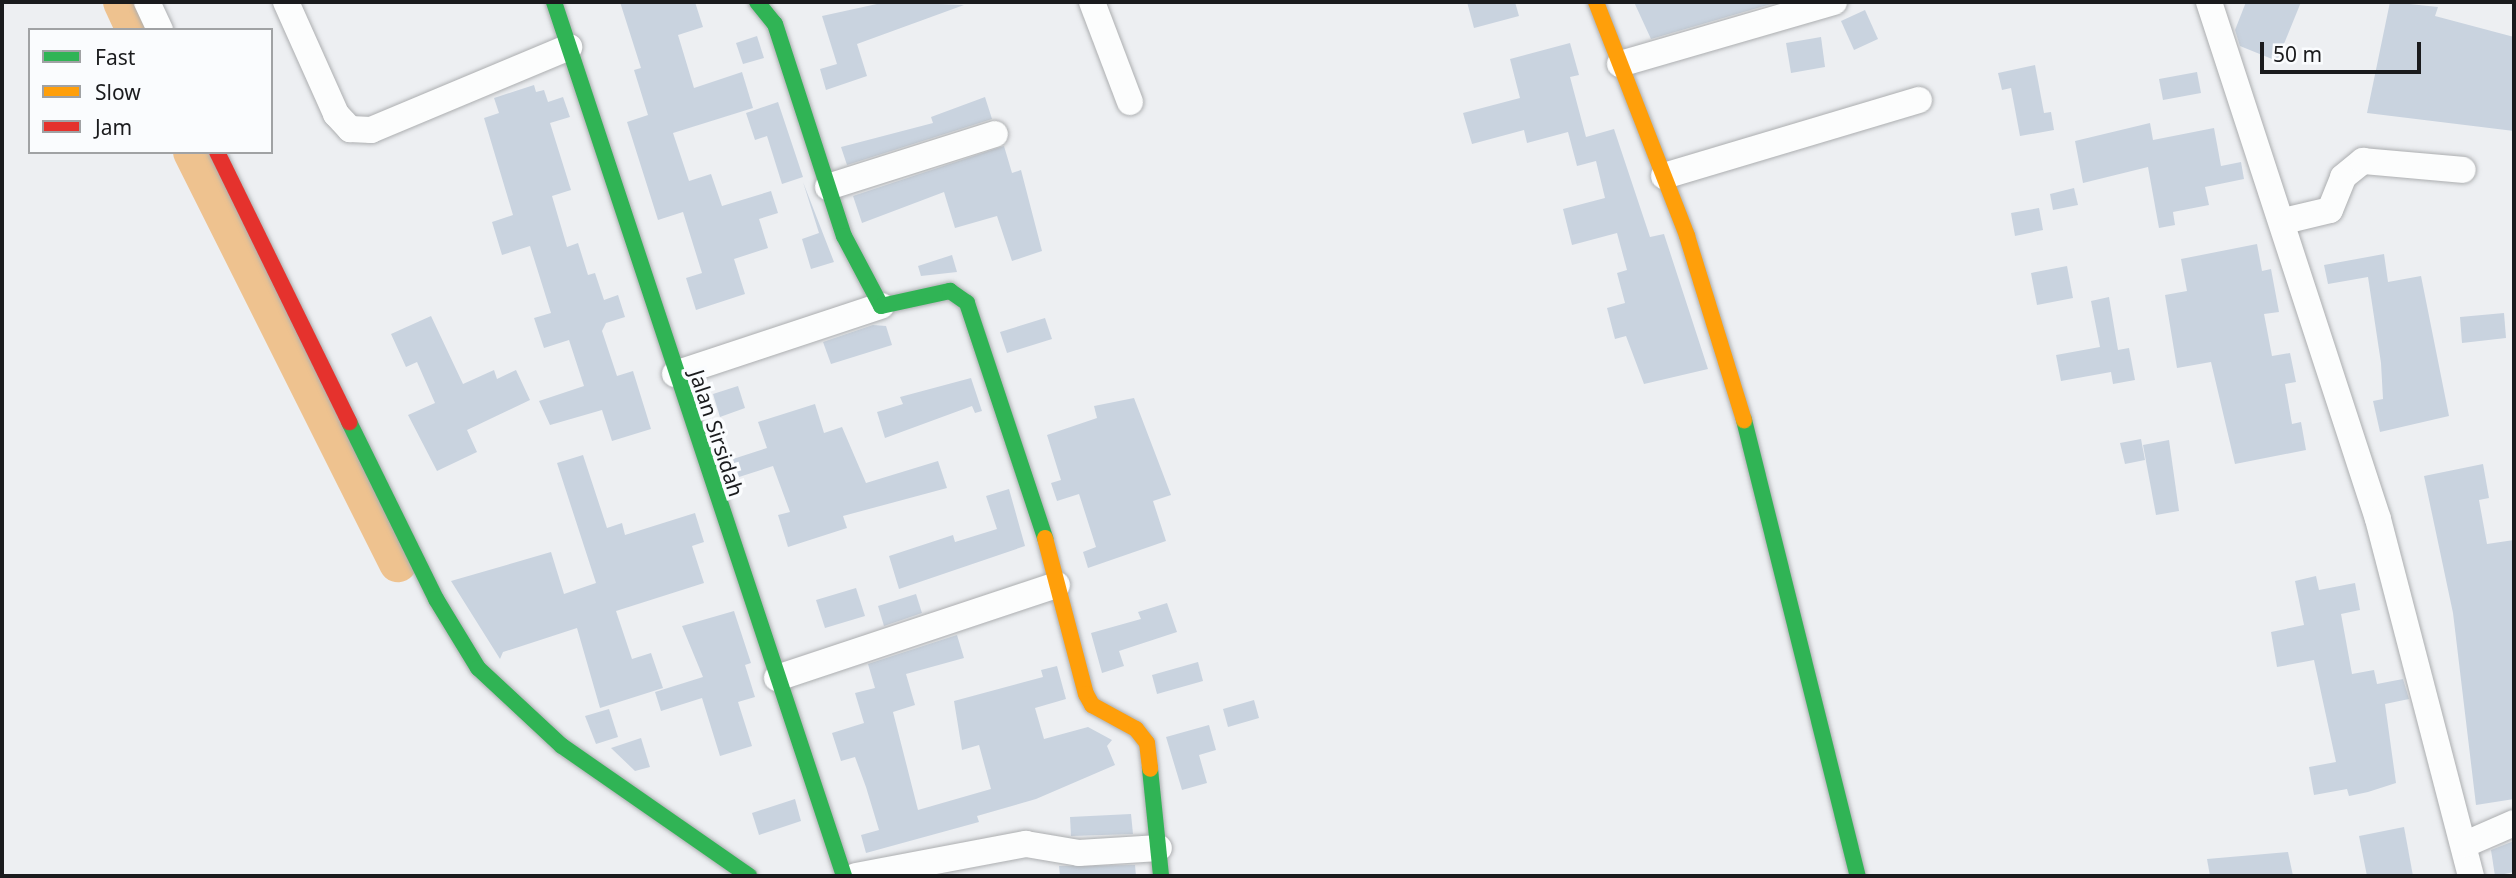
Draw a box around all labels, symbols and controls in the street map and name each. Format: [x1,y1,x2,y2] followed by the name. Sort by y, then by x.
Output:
[28,28,273,154] legend
[2264,28,2425,72] scale bar
[2273,40,2322,68] text: 50 m
[95,43,135,71] text: Fast
[95,78,141,106] text: Slow
[95,113,132,141] text: Jam
[685,366,749,500] street label: Jalan Sirsidah

